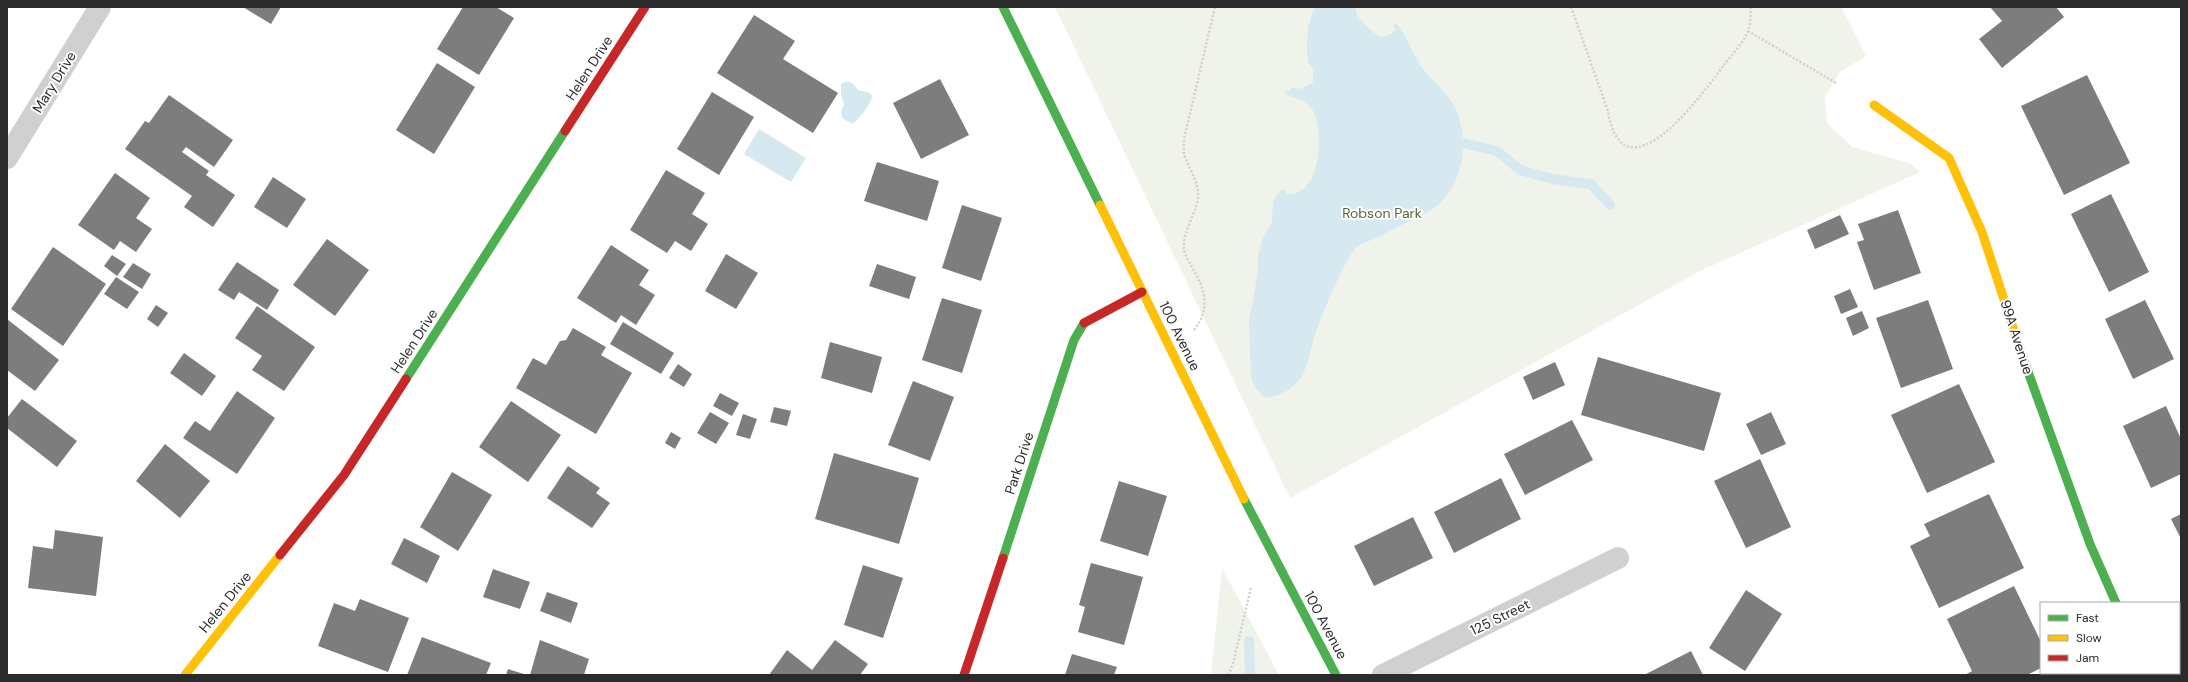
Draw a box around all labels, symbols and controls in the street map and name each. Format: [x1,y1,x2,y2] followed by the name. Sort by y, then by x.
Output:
[561,32,617,104] street label: Helen Drive
[28,48,80,116] street label: Mary Drive
[1342,204,1422,222] park label: Robson Park
[1996,297,2038,377] street label: 99A Avenue
[1156,298,1205,374] street label: 100 Avenue
[386,305,442,377] street label: Helen Drive
[1000,429,1038,496] street label: Park Drive
[195,568,255,636] street label: Helen Drive
[1300,588,1352,662] street label: 100 Avenue
[1467,595,1533,639] street label: 125 Street
[2040,602,2180,674] legend
[2076,610,2099,626] text: Fast
[2076,630,2102,646] text: Slow
[2076,650,2099,666] text: Jam

